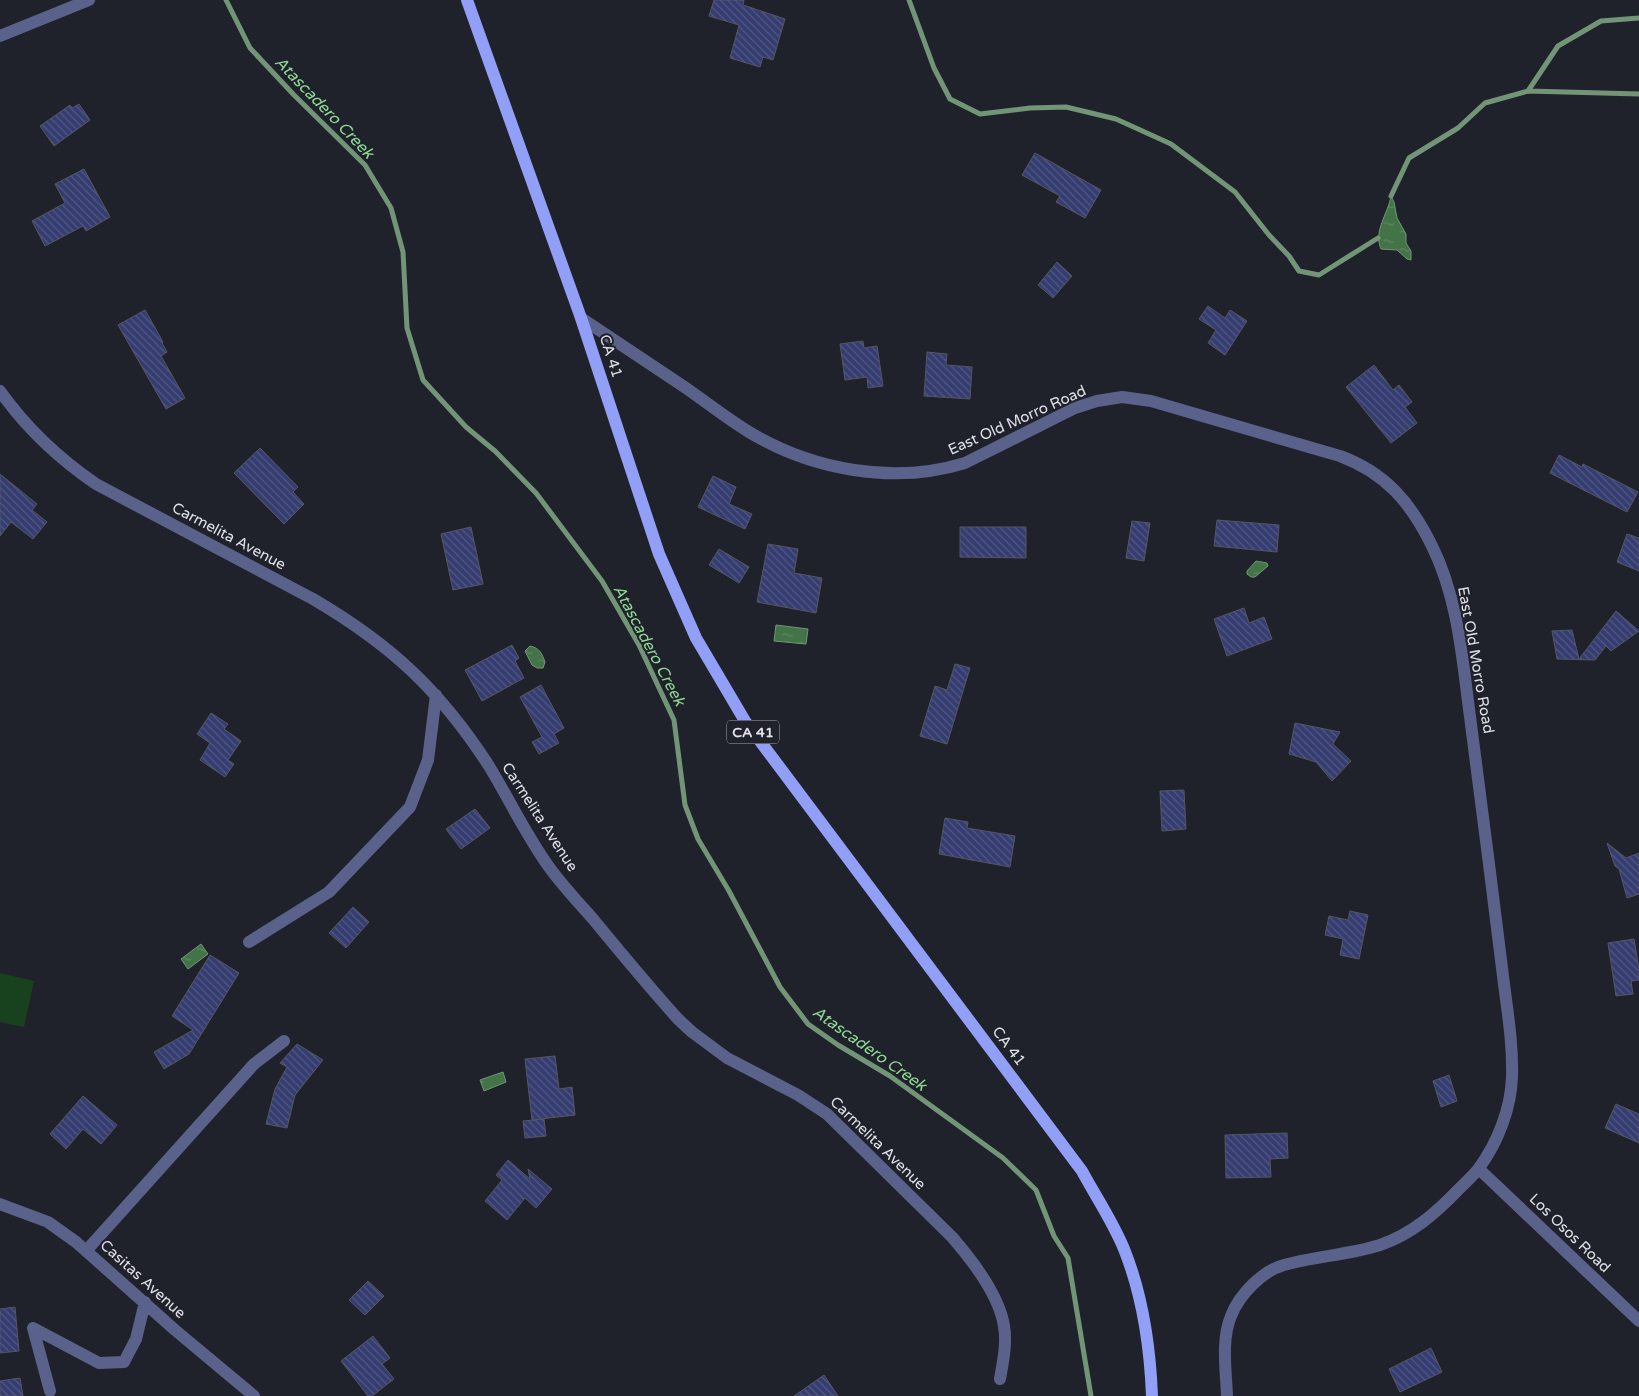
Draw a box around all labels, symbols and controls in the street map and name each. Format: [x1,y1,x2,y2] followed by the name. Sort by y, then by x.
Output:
[270,52,379,164] water label: Atascadero Creek
[596,332,626,380] street label: CA 41
[945,381,1089,459] street label: East Old Morro Road
[169,498,289,574] street label: Carmelita Avenue
[609,581,690,711] water label: Atascadero Creek
[1454,585,1498,735] street label: East Old Morro Road
[727,720,779,744] road number: CA 41
[498,759,582,875] street label: Carmelita Avenue
[809,1002,931,1096] water label: Atascadero Creek
[988,1023,1030,1069] street label: CA 41
[826,1093,930,1193] street label: Carmelita Avenue
[1526,1190,1614,1276] street label: Los Osos Road
[97,1236,189,1322] street label: Casitas Avenue

